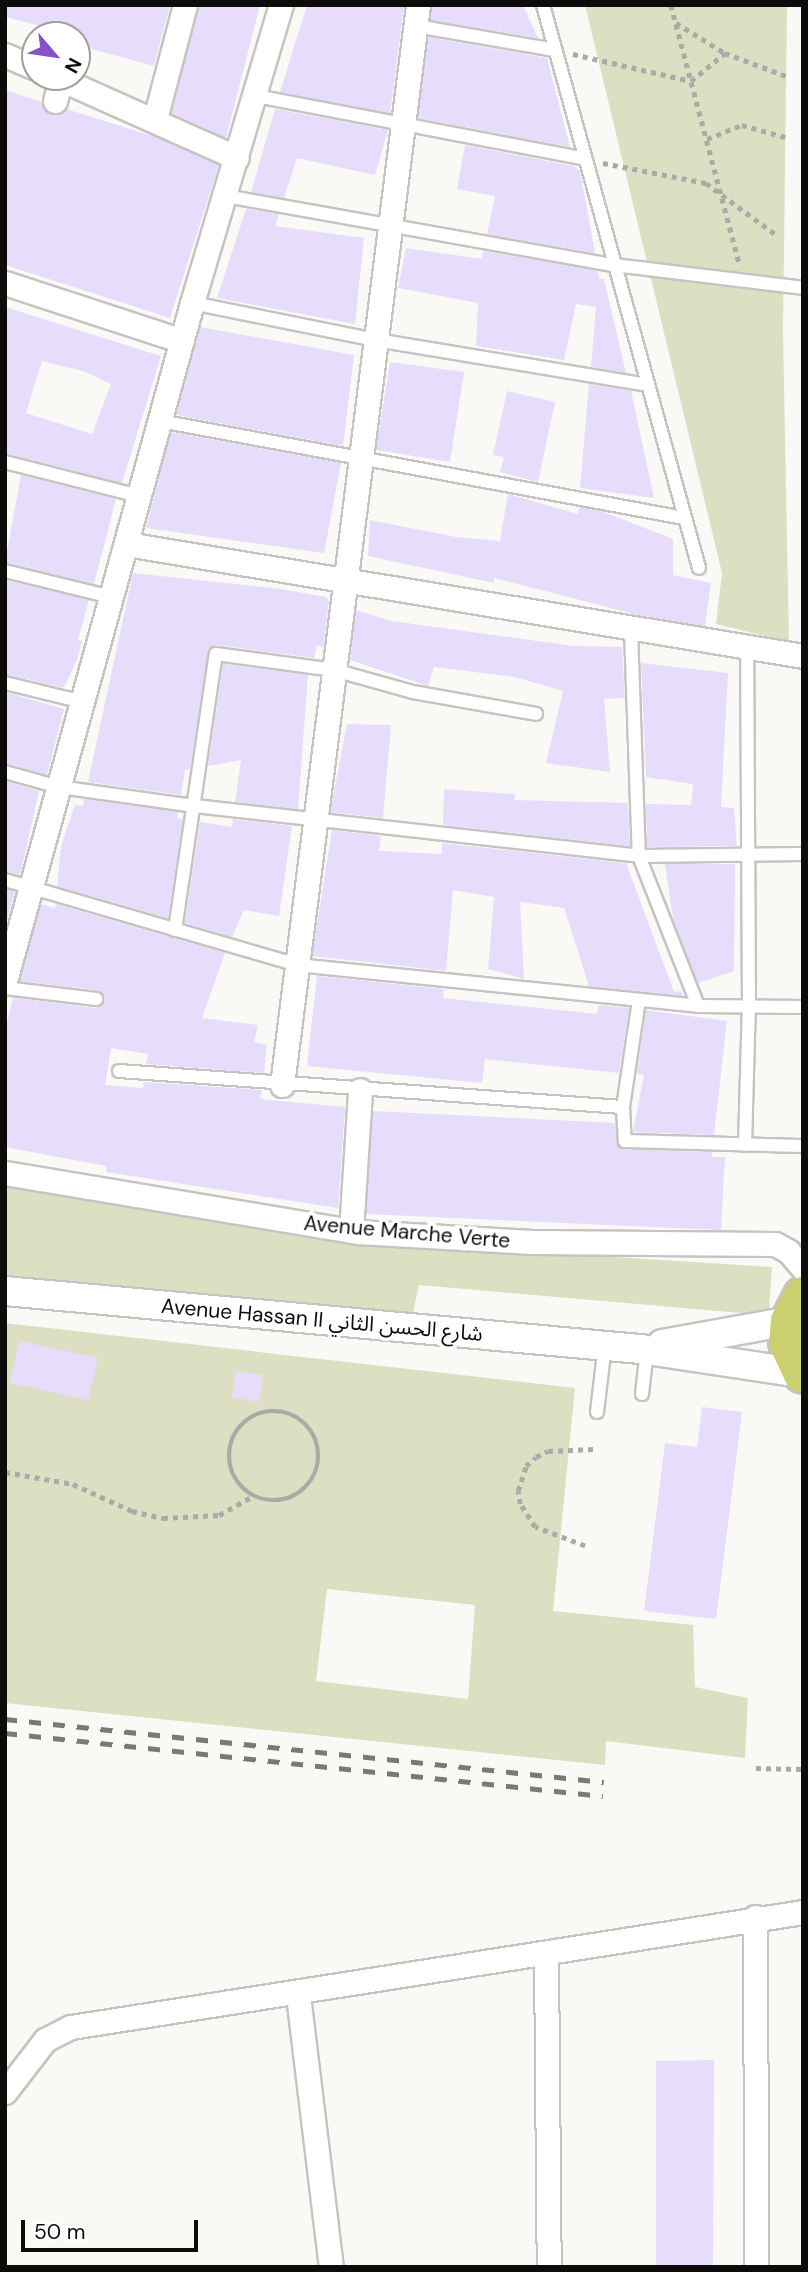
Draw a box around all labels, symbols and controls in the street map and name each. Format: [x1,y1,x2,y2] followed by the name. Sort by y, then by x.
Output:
[21,21,91,91] north arrow
[59,53,87,78] text: N
[303,1210,511,1254] street label: Avenue Marche Verte
[160,1293,484,1347] street label: Avenue Hassan II شارع الحسن الثاني
[24,2206,201,2250] scale bar
[34,2218,85,2246] text: 50 m

